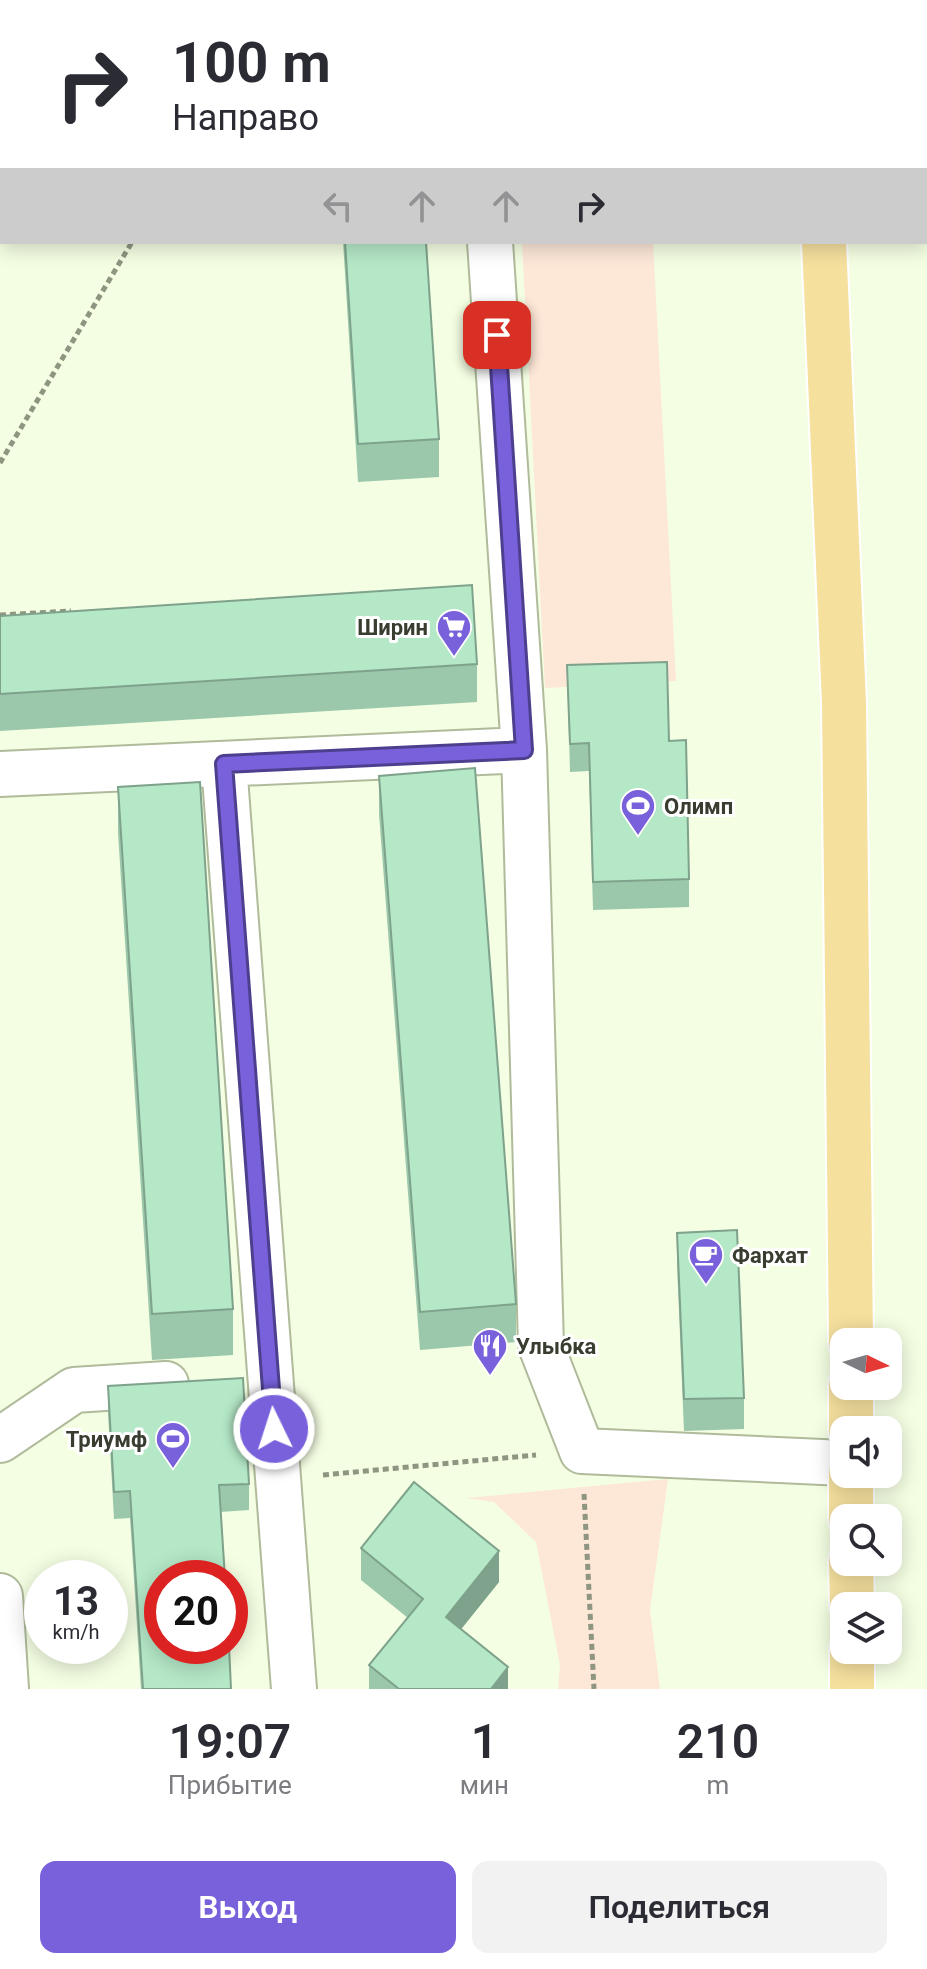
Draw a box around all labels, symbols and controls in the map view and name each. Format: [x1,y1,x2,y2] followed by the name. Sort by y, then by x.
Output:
[172,30,331,96] text: 100 m
[40,32,144,136] icon: right
[172,97,319,139] text: Направо
[316,184,360,228] icon: left
[400,184,444,228] icon: ahead
[484,184,528,228] icon: ahead
[568,184,612,228] icon: right
[463,301,531,369] pin
[475,313,519,357] icon: arrive
[435,608,473,658] supermarket icon: Ширин
[357,615,428,640] place label: Ширин
[619,787,657,837] sports icon: Олимп
[664,794,733,819] place label: Олимп
[687,1236,725,1286] cafe icon: Фархат
[732,1243,808,1268] place label: Фархат
[471,1327,509,1377] restaurant icon: Улыбка
[830,1328,902,1400] north arrow
[830,1328,902,1664] map controls
[516,1334,597,1359] place label: Улыбка
[232,1387,316,1471] position arrow
[830,1416,902,1488] button: sound
[154,1420,192,1470] sports icon: Триумф
[66,1427,147,1452] place label: Триумф
[830,1504,902,1576] button: search
[144,1560,248,1664] speed limit sign: 20
[53,1578,99,1625] text: 13
[830,1592,902,1664] button: layers
[53,1620,99,1644] text: km/h
[168,1713,291,1770] text: 19:07
[471,1713,498,1770] text: 1
[677,1713,759,1770] text: 210
[168,1770,292,1800] text: Прибытие
[460,1770,509,1800] text: мин
[707,1770,729,1800] text: m
[40,1861,456,1953] button: Выход
[472,1861,887,1953] button: Поделиться

